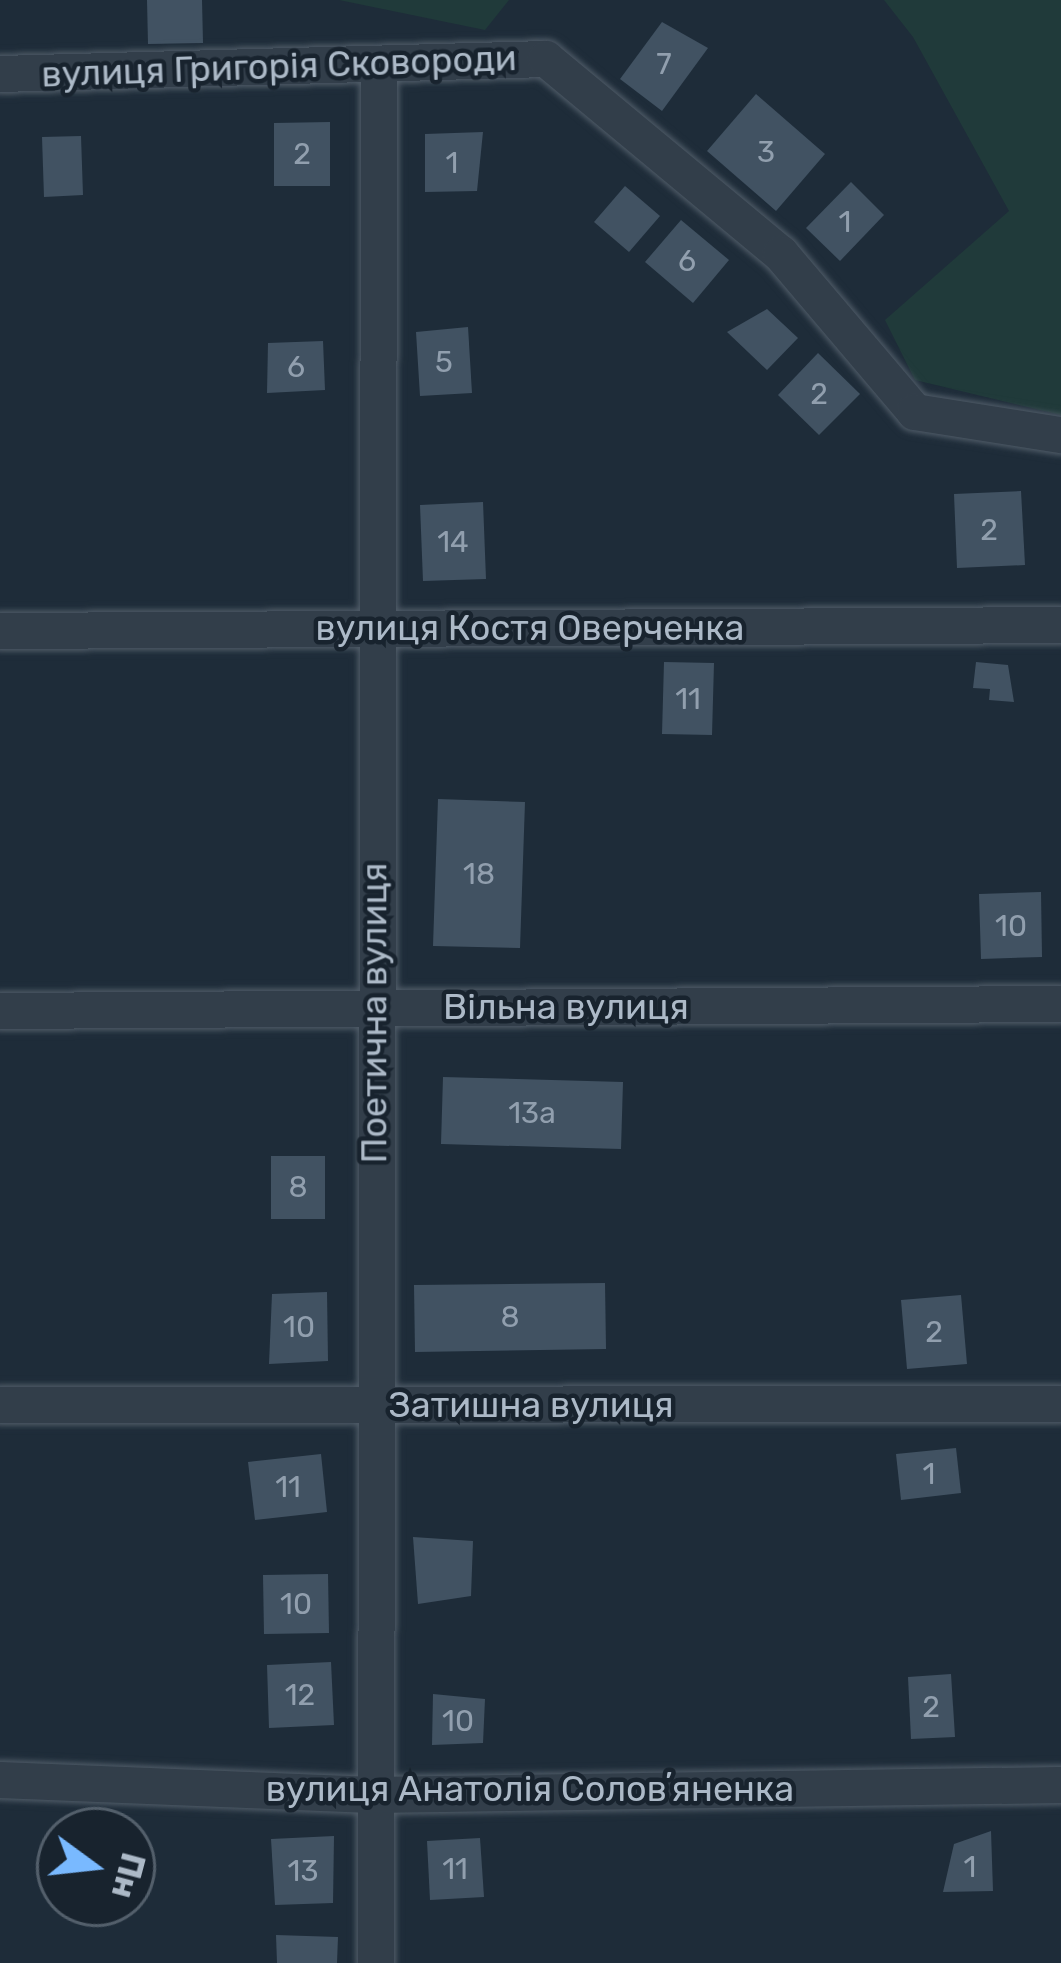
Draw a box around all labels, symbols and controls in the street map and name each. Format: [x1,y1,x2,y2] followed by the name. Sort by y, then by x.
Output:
[41,36,517,96] street label: вулиця Григорія Сковороди
[656,46,672,82] house number: 7
[757,134,775,170] house number: 3
[293,136,311,172] house number: 2
[446,145,458,181] house number: 1
[839,204,851,240] house number: 1
[678,243,696,279] house number: 6
[435,344,453,380] house number: 5
[287,349,305,385] house number: 6
[810,376,828,412] house number: 2
[980,512,998,548] house number: 2
[437,524,469,560] house number: 14
[316,606,744,650] street label: вулиця Костя Оверченка
[675,681,701,717] house number: 11
[463,856,495,892] house number: 18
[352,863,396,1163] street label: Поетична вулиця
[995,908,1027,944] house number: 10
[443,985,689,1029] street label: Вільна вулиця
[508,1095,556,1131] house number: 13а
[288,1169,308,1205] house number: 8
[500,1299,520,1335] house number: 8
[283,1309,315,1345] house number: 10
[925,1314,943,1350] house number: 2
[388,1383,674,1427] street label: Затишна вулиця
[923,1456,935,1492] house number: 1
[275,1469,301,1505] house number: 11
[280,1586,312,1622] house number: 10
[285,1677,315,1713] house number: 12
[922,1689,940,1725] house number: 2
[442,1703,474,1739] house number: 10
[266,1767,794,1811] street label: вулиця Анатолія Соловʼяненка
[36,1807,156,1927] north arrow
[104,1849,153,1903] text: Пн
[964,1849,976,1885] house number: 1
[442,1851,468,1887] house number: 11
[288,1853,318,1889] house number: 13

